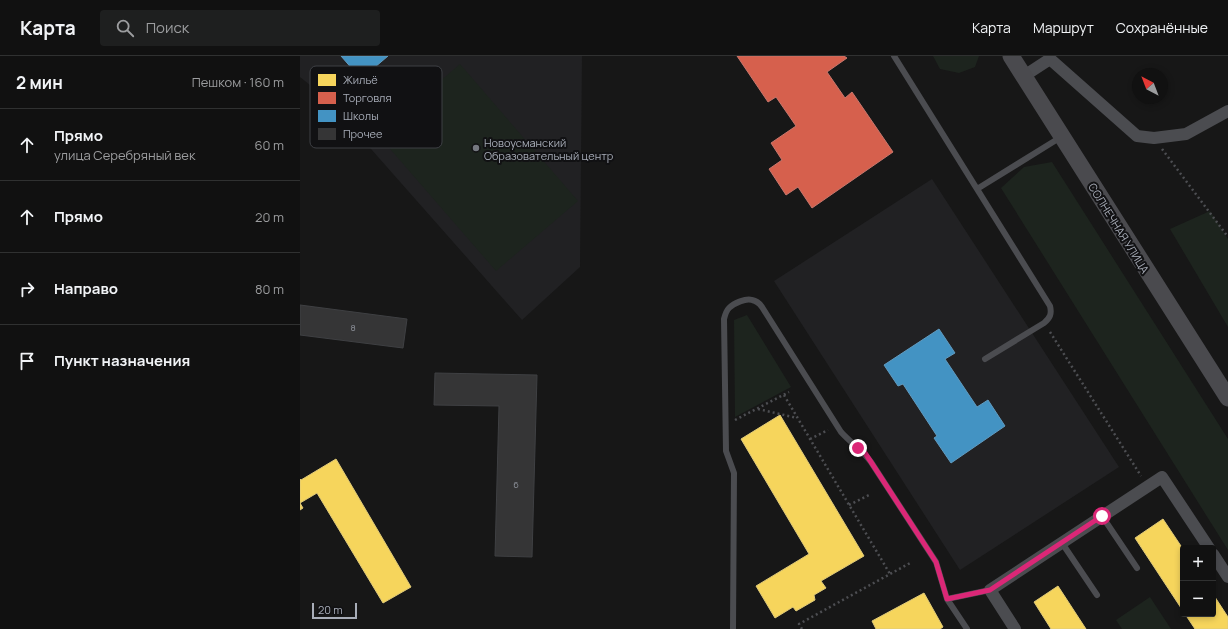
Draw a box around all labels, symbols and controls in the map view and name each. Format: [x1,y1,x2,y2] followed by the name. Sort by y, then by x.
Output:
[100,10,380,46] search box
[20,15,76,41] text: Карта
[114,17,136,39] icon: search
[146,17,189,38] text: Поиск
[972,18,1011,37] text: Карта
[1033,18,1094,37] text: Маршрут
[1116,18,1208,37] text: Сохранённые
[310,66,442,148] legend
[1132,68,1168,104] north arrow
[16,71,63,94] text: 2 мин
[343,72,378,87] text: Жильё
[192,73,284,91] text: Пешком · 160 m
[343,90,392,105] text: Торговля
[343,108,379,123] text: Школы
[54,125,103,146] text: Прямо
[343,126,383,141] text: Прочее
[16,134,38,156] icon: ahead
[484,135,614,163] place label: Новоусманский Образовательный центр
[254,136,284,154] text: 60 m
[471,143,481,153] marker: Новоусманский Образовательный центр
[54,146,195,164] text: улица Серебряный век
[1085,180,1153,276] street label: СОЛНЕЧНАЯ УЛИЦА
[16,206,38,228] icon: ahead
[54,206,103,227] text: Прямо
[255,208,284,226] text: 20 m
[16,278,38,300] icon: right
[54,278,118,299] text: Направо
[255,280,284,298] text: 80 m
[350,321,356,334] house number: 8
[16,350,38,372] icon: arrive
[54,350,190,371] text: Пункт назначения
[849,439,867,457] route end
[513,478,519,491] house number: 6
[1093,507,1111,525] route start
[1180,545,1216,617] map controls
[1180,545,1216,581] button: +
[1180,581,1216,617] button: −
[312,601,357,620] scale bar
[318,602,343,617] text: 20 m

